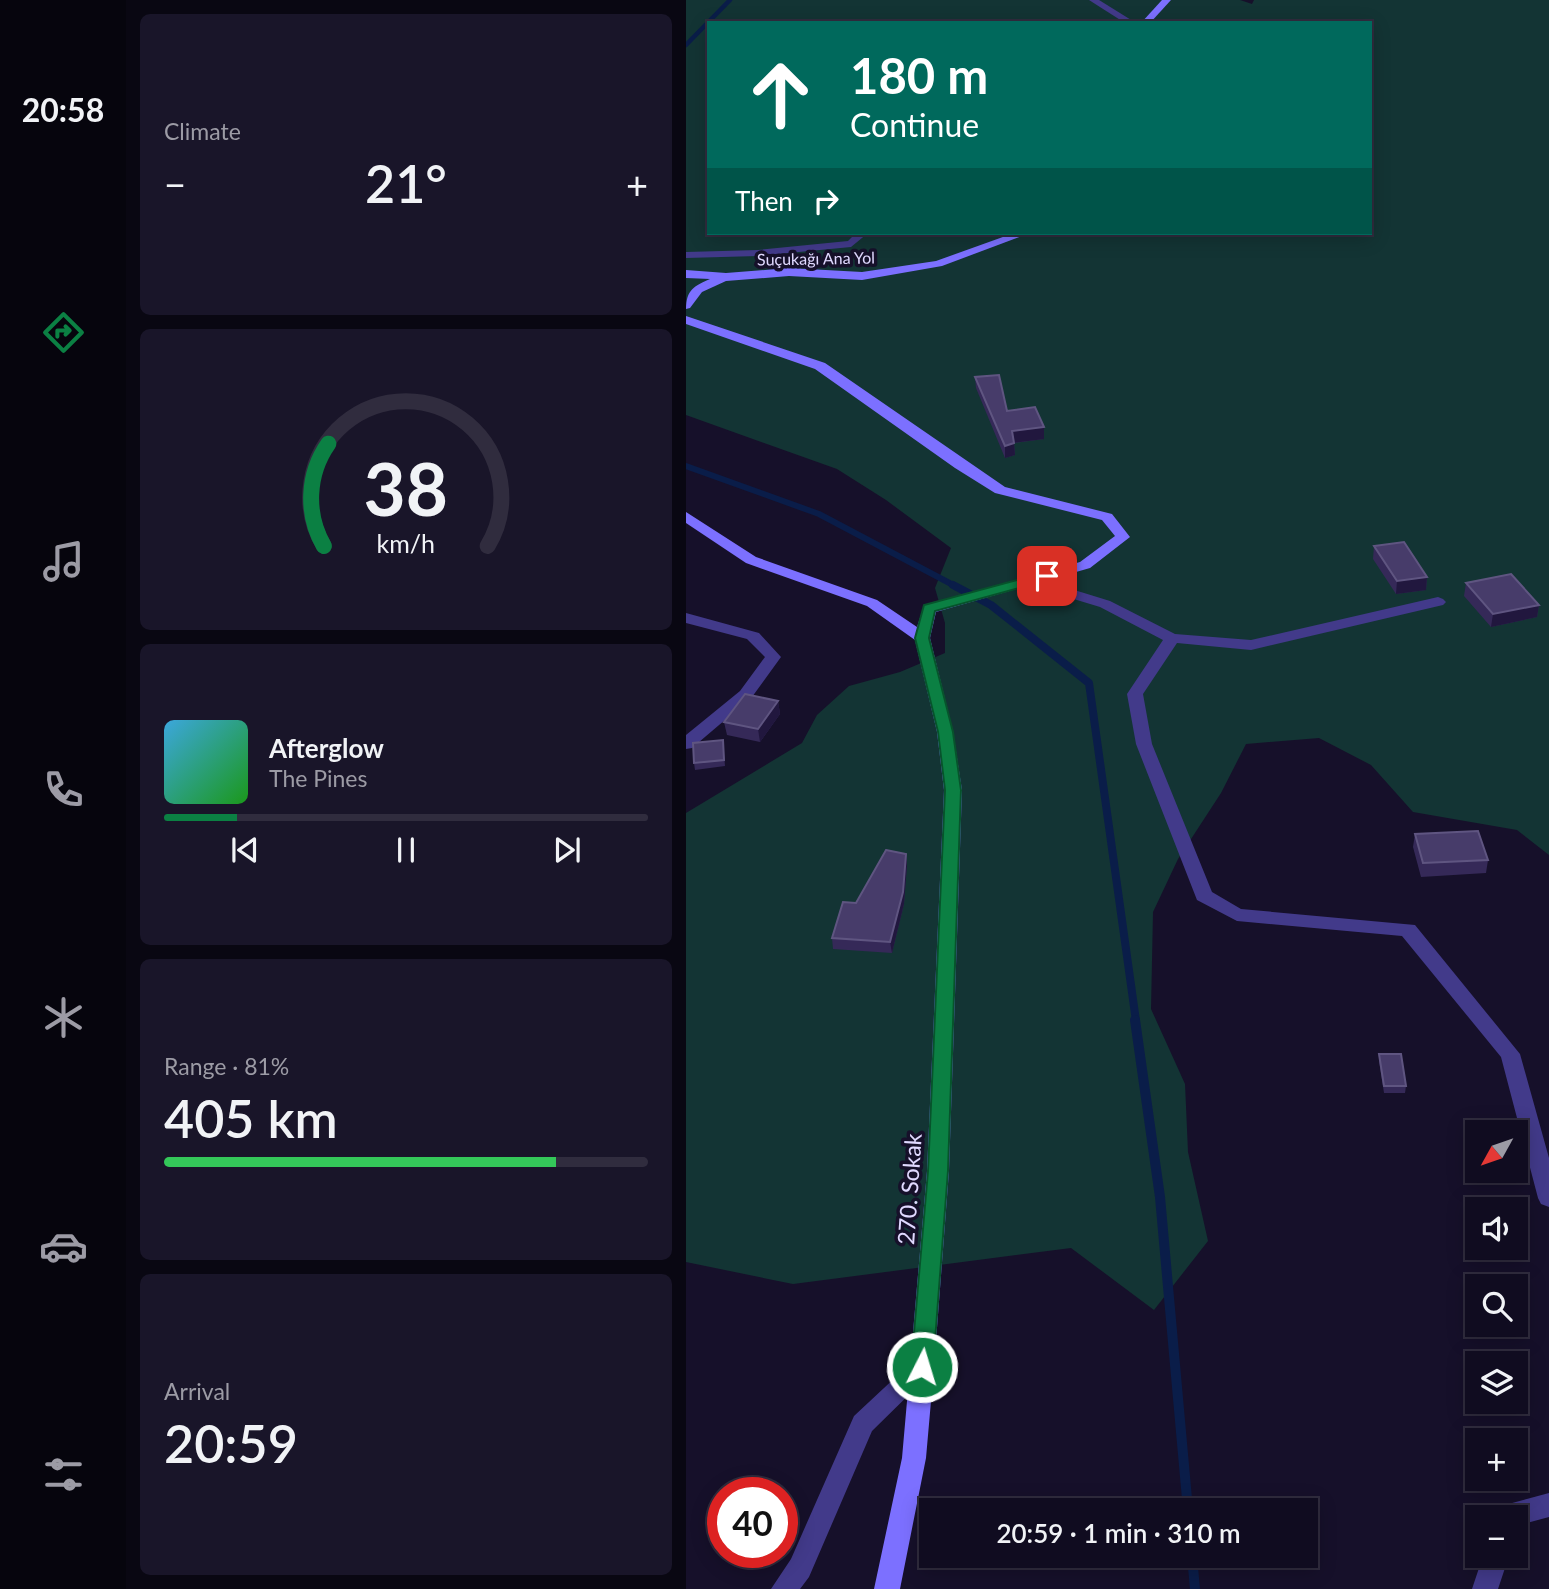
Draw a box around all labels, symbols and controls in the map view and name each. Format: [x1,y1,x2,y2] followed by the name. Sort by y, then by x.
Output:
[850,46,988,104] text: 180 m
[735,49,826,140] icon: ahead
[22,90,104,129] text: 20:58
[850,105,979,144] text: Continue
[164,117,241,145] text: Climate
[365,152,447,214] text: 21°
[164,161,186,207] text: −
[626,161,648,207] text: +
[807,182,845,220] icon: right
[735,185,793,217] text: Then
[757,247,875,269] street label: Suçukağı Ana Yol
[39,308,88,357] icon: directions
[364,444,448,532] text: 38
[377,527,435,557] text: km/h
[39,537,88,586] icon: music
[1017,546,1077,606] pin
[1028,557,1066,595] icon: arrive
[269,732,384,764] text: Afterglow
[269,764,367,792] text: The Pines
[39,765,88,814] icon: phone
[226,831,264,869] icon: previous
[387,831,425,869] icon: pause
[548,831,586,869] icon: next
[39,993,88,1042] icon: climate
[164,1052,289,1080] text: Range · 81%
[164,1087,338,1149] text: 405 km
[1465,1120,1528,1183] north arrow
[1465,1120,1528,1568] map controls
[891,1132,927,1246] street label: 270. Sokak
[1465,1197,1528,1260] button: sound
[39,1222,88,1271] icon: car
[1465,1274,1528,1337] button: search
[885,1330,959,1404] position arrow
[1465,1351,1528,1414] button: layers
[164,1377,230,1405] text: Arrival
[164,1412,298,1474] text: 20:59
[1465,1428,1528,1491] button: +
[39,1450,88,1499] icon: filters
[707,1477,798,1568] speed limit sign: 40
[1465,1505,1528,1568] button: −
[996,1517,1241,1549] text: 20:59 · 1 min · 310 m

